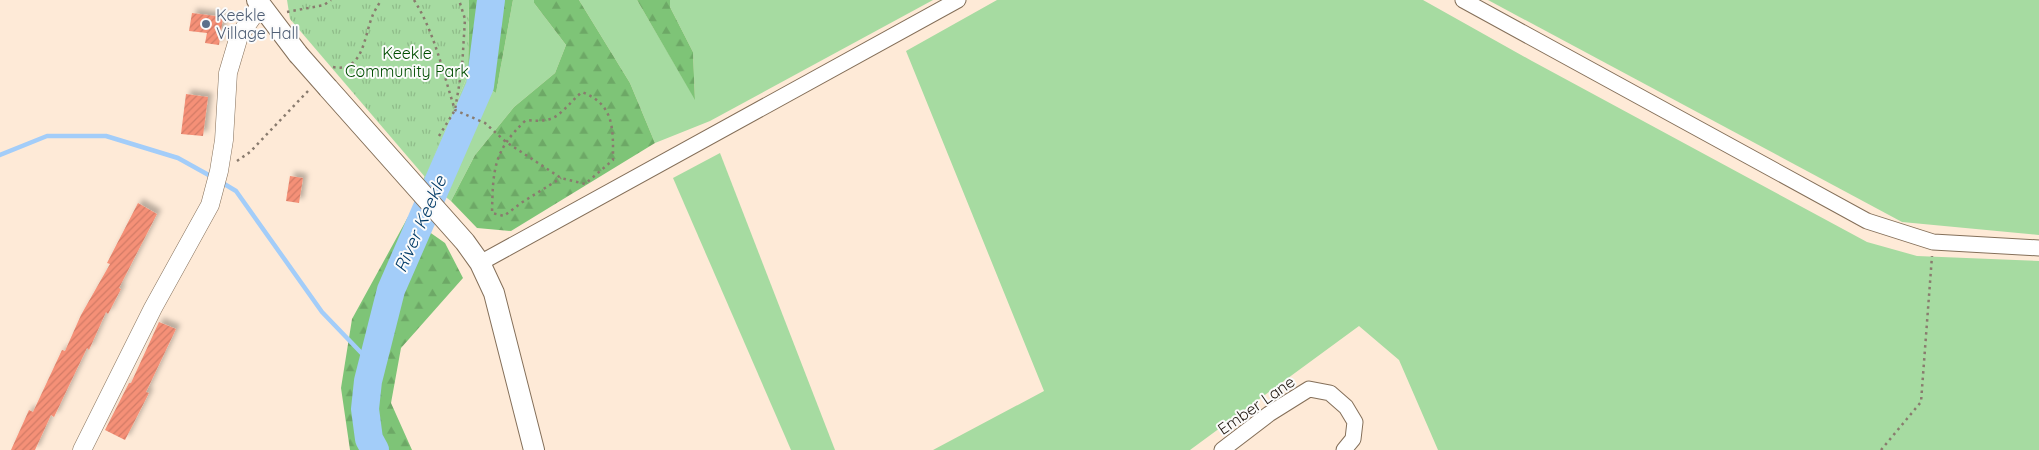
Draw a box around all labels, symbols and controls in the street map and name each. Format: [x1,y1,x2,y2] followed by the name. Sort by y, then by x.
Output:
[216,5,299,43] place label: Keekle Village Hall
[200,18,212,30] marker: Keekle Village Hall
[345,43,469,81] park label: Keekle Community Park
[389,171,452,276] water label: River Keekle
[1214,371,1298,439] street label: Ember Lane

